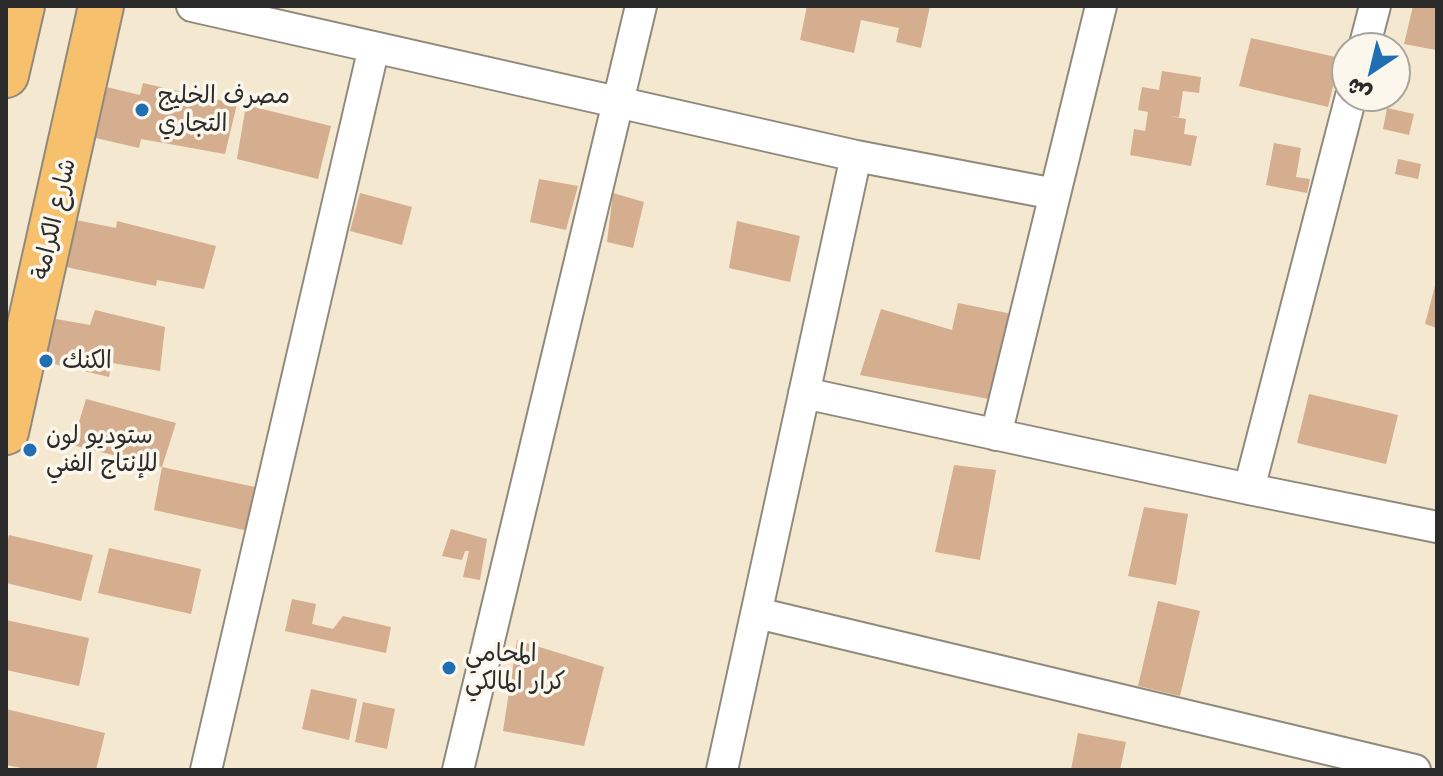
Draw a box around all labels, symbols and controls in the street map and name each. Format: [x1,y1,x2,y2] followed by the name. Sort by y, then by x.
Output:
[1331,32,1411,112] north arrow
[1340,72,1376,109] text: ش
[158,82,290,138] place label: مصرف الخليج التجاري
[133,101,151,119] marker: مصرف الخليج التجاري
[26,156,82,282] street label: شارع الكرامة
[62,347,112,375] place label: الكنك
[37,352,55,370] marker: الكنك
[46,422,158,478] place label: ستوديو لون للإنتاج الفني
[21,441,39,459] marker: ستوديو لون للإنتاج الفني
[465,640,566,696] place label: المحامي كرار المالكي
[440,659,458,677] marker: المحامي كرار المالكي

